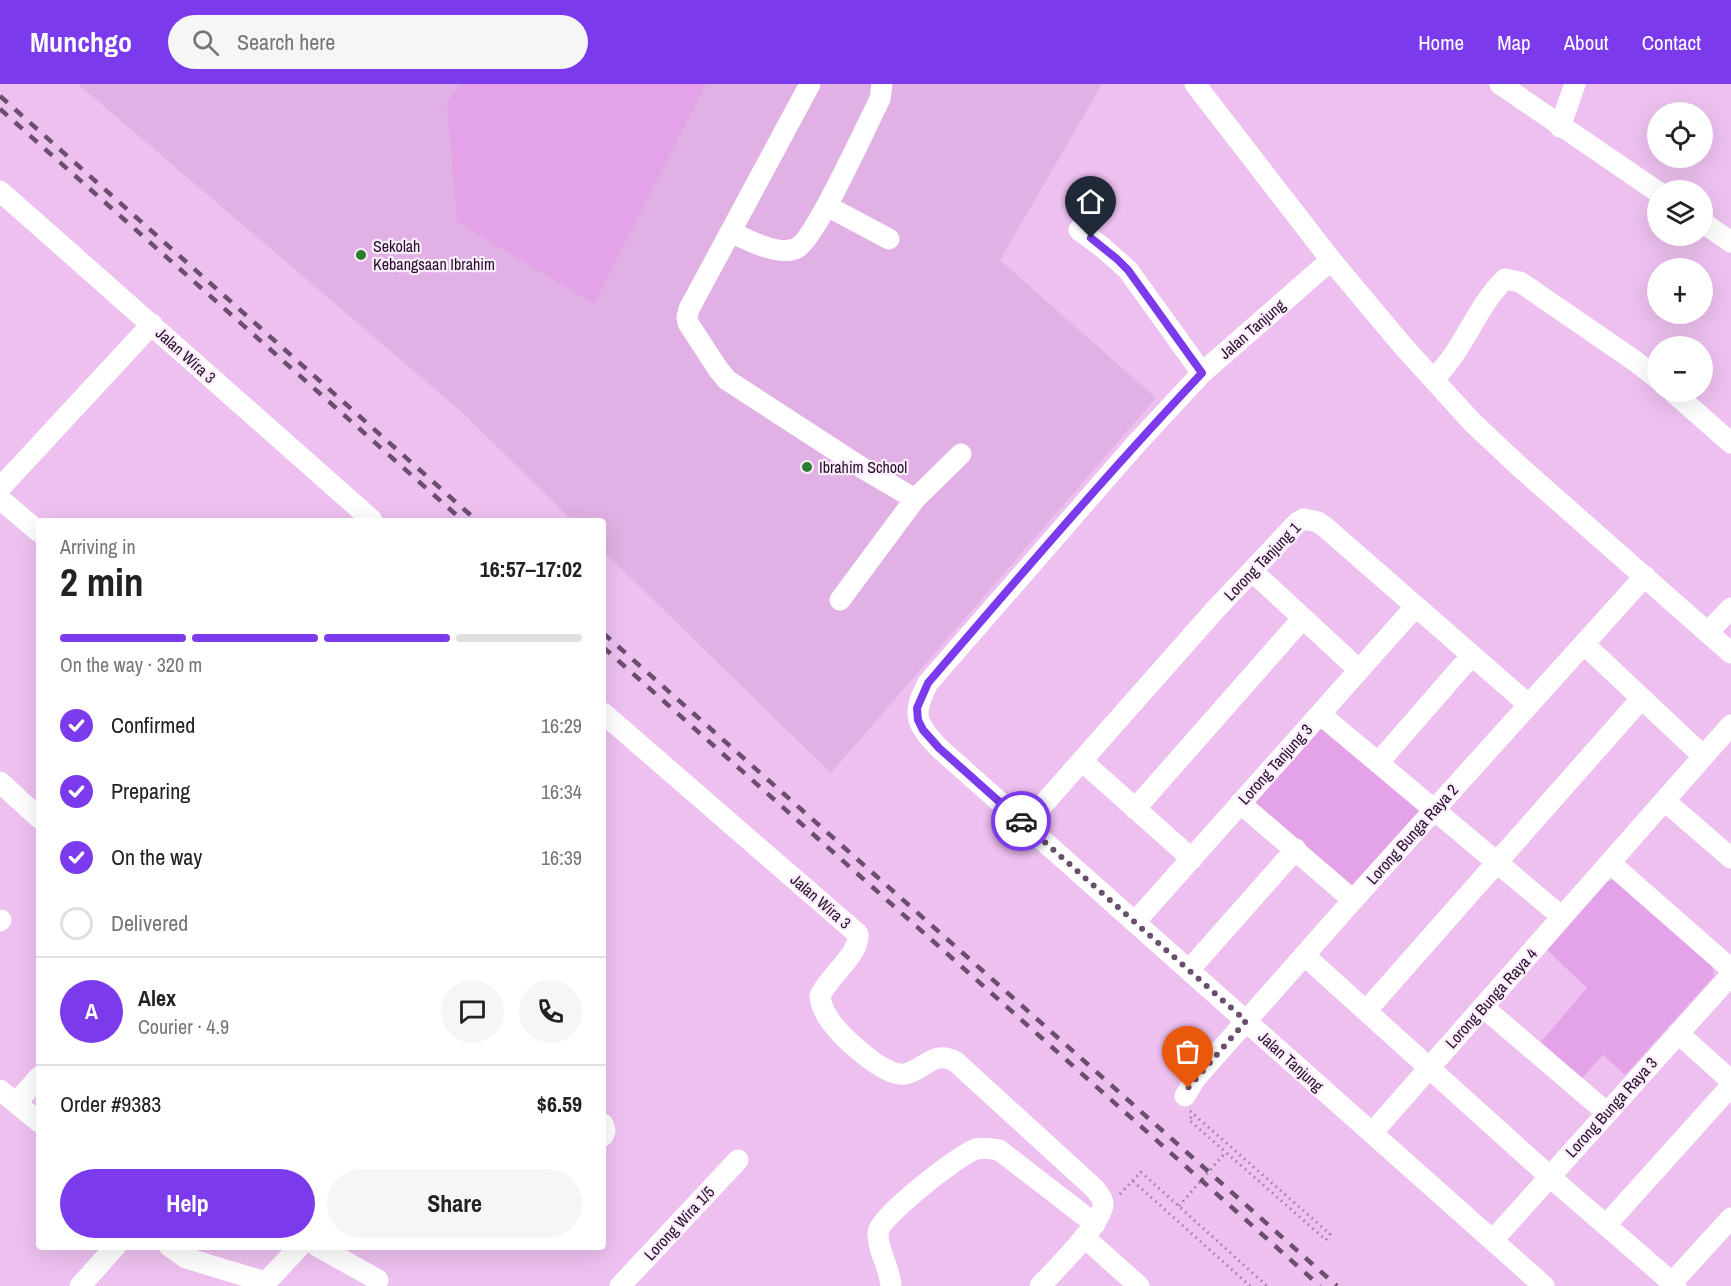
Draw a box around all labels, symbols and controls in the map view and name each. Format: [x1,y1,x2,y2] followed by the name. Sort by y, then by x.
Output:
[168,15,588,69] search box
[30,23,132,61] text: Munchgo
[189,26,222,59] icon: search
[237,27,335,57] text: Search here
[1418,28,1464,57] text: Home
[1497,28,1531,57] text: Map
[1564,28,1609,57] text: About
[1642,28,1701,57] text: Contact
[1647,102,1713,402] map controls
[1647,102,1713,168] button: locate
[1065,176,1116,238] pin
[1647,180,1713,246] button: layers
[1074,185,1107,218] icon: home
[373,235,495,275] place label: Sekolah Kebangsaan Ibrahim
[354,248,368,262] marker: Sekolah Kebangsaan Ibrahim
[1647,258,1713,324] button: +
[1214,294,1290,364] street label: Jalan Tanjung
[151,322,221,388] street label: Jalan Wira 3
[1647,336,1713,402] button: −
[819,456,907,478] place label: Ibrahim School
[800,460,814,474] marker: Ibrahim School
[1219,516,1306,605] street label: Lorong Tanjung 1
[60,533,136,560] text: Arriving in
[480,554,582,584] text: 16:57–17:02
[60,556,144,608] text: 2 min
[60,651,202,678] text: On the way · 320 m
[60,709,93,742] icon: check
[111,710,195,740] text: Confirmed
[541,712,582,739] text: 16:29
[1233,719,1317,809] street label: Lorong Tanjung 3
[60,775,93,808] icon: check
[111,776,190,806] text: Preparing
[541,778,582,805] text: 16:34
[1361,779,1463,889] street label: Lorong Bunga Raya 2
[991,791,1051,851] courier
[1005,805,1038,838] icon: car
[60,841,93,874] icon: check
[111,842,202,872] text: On the way
[541,844,582,871] text: 16:39
[786,869,856,933] street label: Jalan Wira 3
[111,908,188,938] text: Delivered
[1440,943,1542,1053] street label: Lorong Bunga Raya 4
[441,980,504,1043] button: chat
[519,980,582,1043] button: phone
[138,983,176,1013] text: Alex
[85,996,98,1026] text: A
[138,1013,229,1040] text: Courier · 4.9
[1162,1026,1213,1088] pin
[1254,1026,1329,1097] street label: Jalan Tanjung
[1171,1035,1204,1068] icon: bag
[1560,1052,1662,1162] street label: Lorong Bunga Raya 3
[60,1089,161,1119] text: Order #9383
[537,1089,582,1119] text: $6.59
[60,1169,315,1238] button: Help
[327,1169,582,1238] button: Share
[639,1181,719,1265] street label: Lorong Wira 1/5

